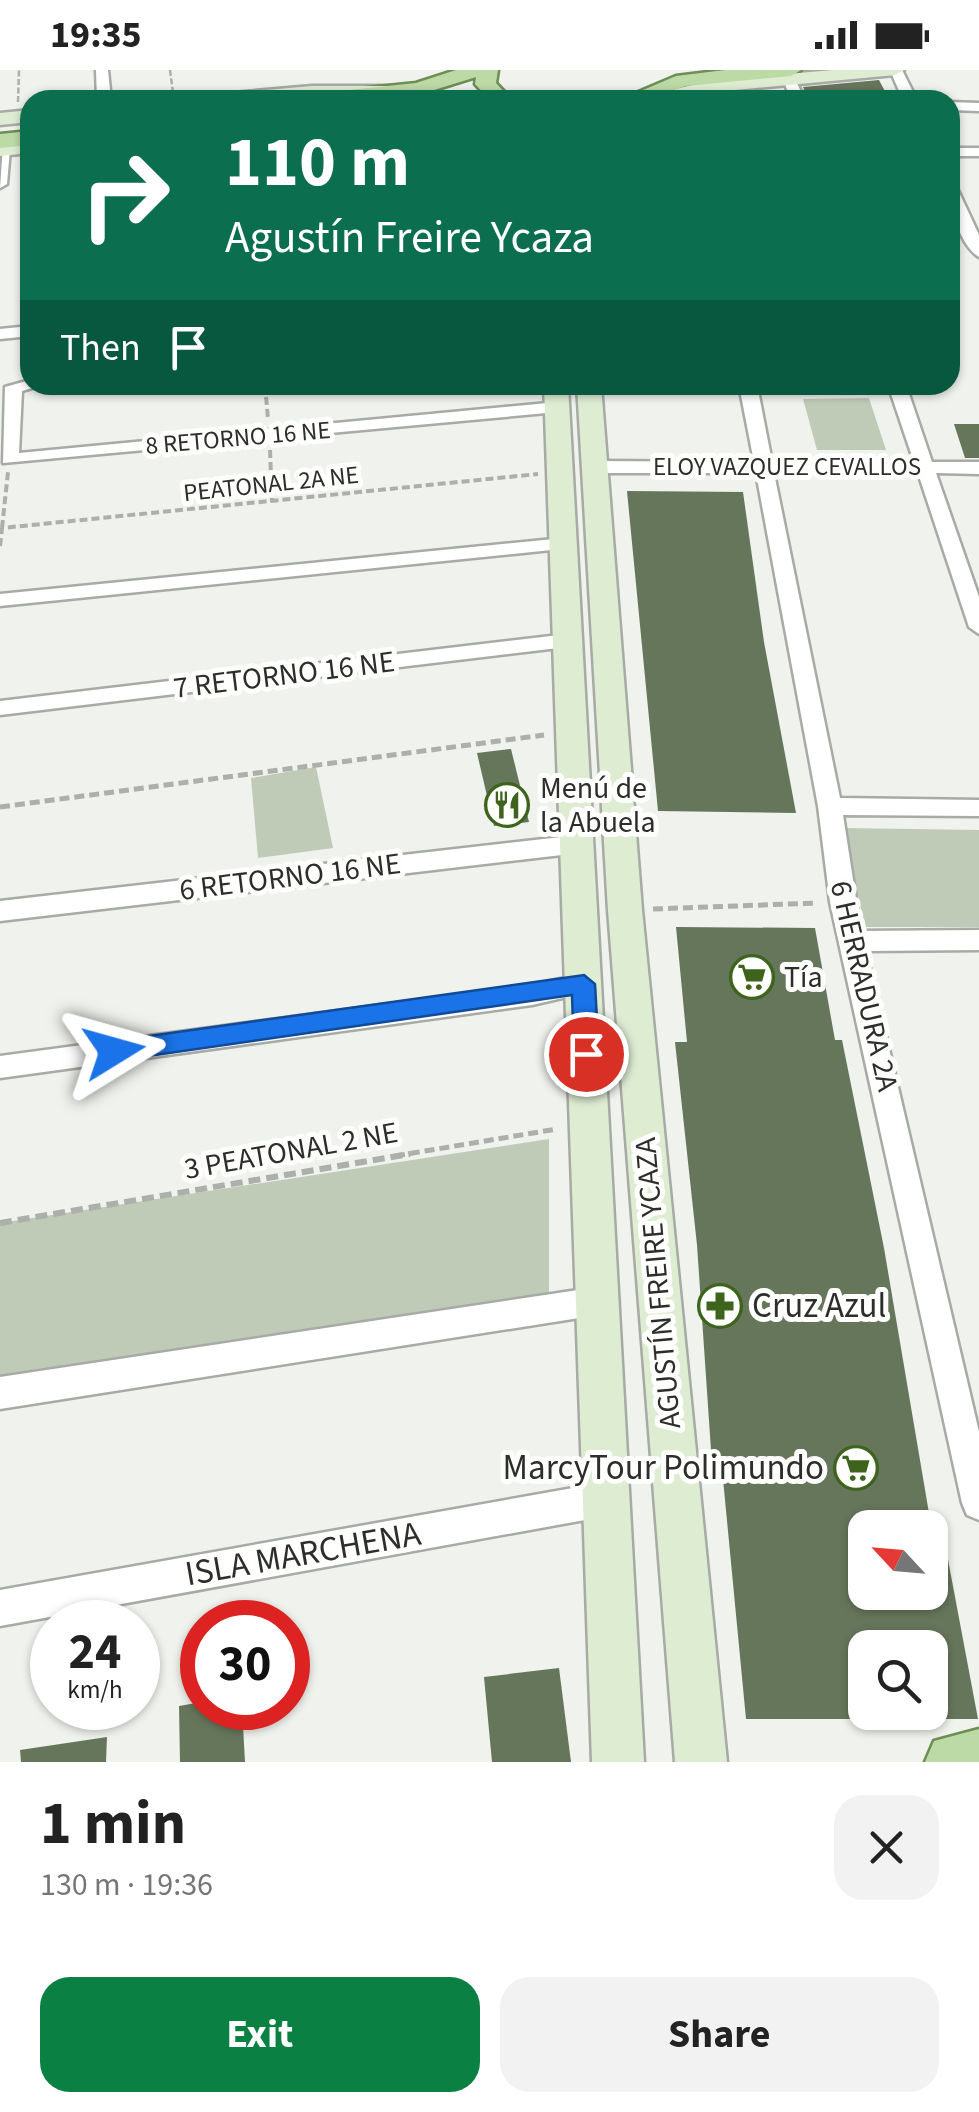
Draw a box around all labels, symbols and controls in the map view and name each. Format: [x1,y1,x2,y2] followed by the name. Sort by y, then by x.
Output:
[50,8,142,62] text: 19:35
[225,113,410,213] text: 110 m
[60,130,190,260] icon: right
[225,206,594,270] text: Agustín Freire Ycaza
[161,320,216,375] icon: arrive
[60,321,141,375] text: Then
[144,412,332,464] street label: 8 RETORNO 16 NE
[653,449,921,485] street label: ELOY VAZQUEZ CEVALLOS
[181,457,361,511] street label: PEATONAL 2A NE
[171,640,397,710] street label: 7 RETORNO 16 NE
[540,767,656,844] place label: Menú de la Abuela
[484,782,530,828] restaurant icon: Menú de la Abuela
[177,842,403,912] street label: 6 RETORNO 16 NE
[819,876,909,1096] street label: 6 HERRADURA 2A
[729,954,775,1000] supermarket icon: Tía
[784,956,823,999] place label: Tía
[62,999,166,1103] position arrow
[544,1012,629,1097] pin
[559,1027,614,1082] icon: arrive
[181,1111,401,1191] street label: 3 PEATONAL 2 NE
[624,1135,692,1430] street label: AGUSTÍN FREIRE YCAZA
[752,1281,887,1331] place label: Cruz Azul
[697,1283,743,1329] pharmacy icon: Cruz Azul
[503,1443,824,1493] place label: MarcyTour Polimundo
[833,1445,879,1491] supermarket icon: MarcyTour Polimundo
[181,1509,425,1599] street label: ISLA MARCHENA
[848,1510,948,1610] north arrow
[848,1510,948,1730] map controls
[180,1600,310,1730] speed limit sign: 30
[69,1617,121,1688] text: 24
[848,1630,948,1730] button: search
[67,1672,123,1708] text: km/h
[40,1782,186,1867] text: 1 min
[834,1795,939,1900] button: close
[40,1862,213,1908] text: 130 m · 19:36
[40,1977,480,2092] button: Exit
[500,1977,939,2092] button: Share

